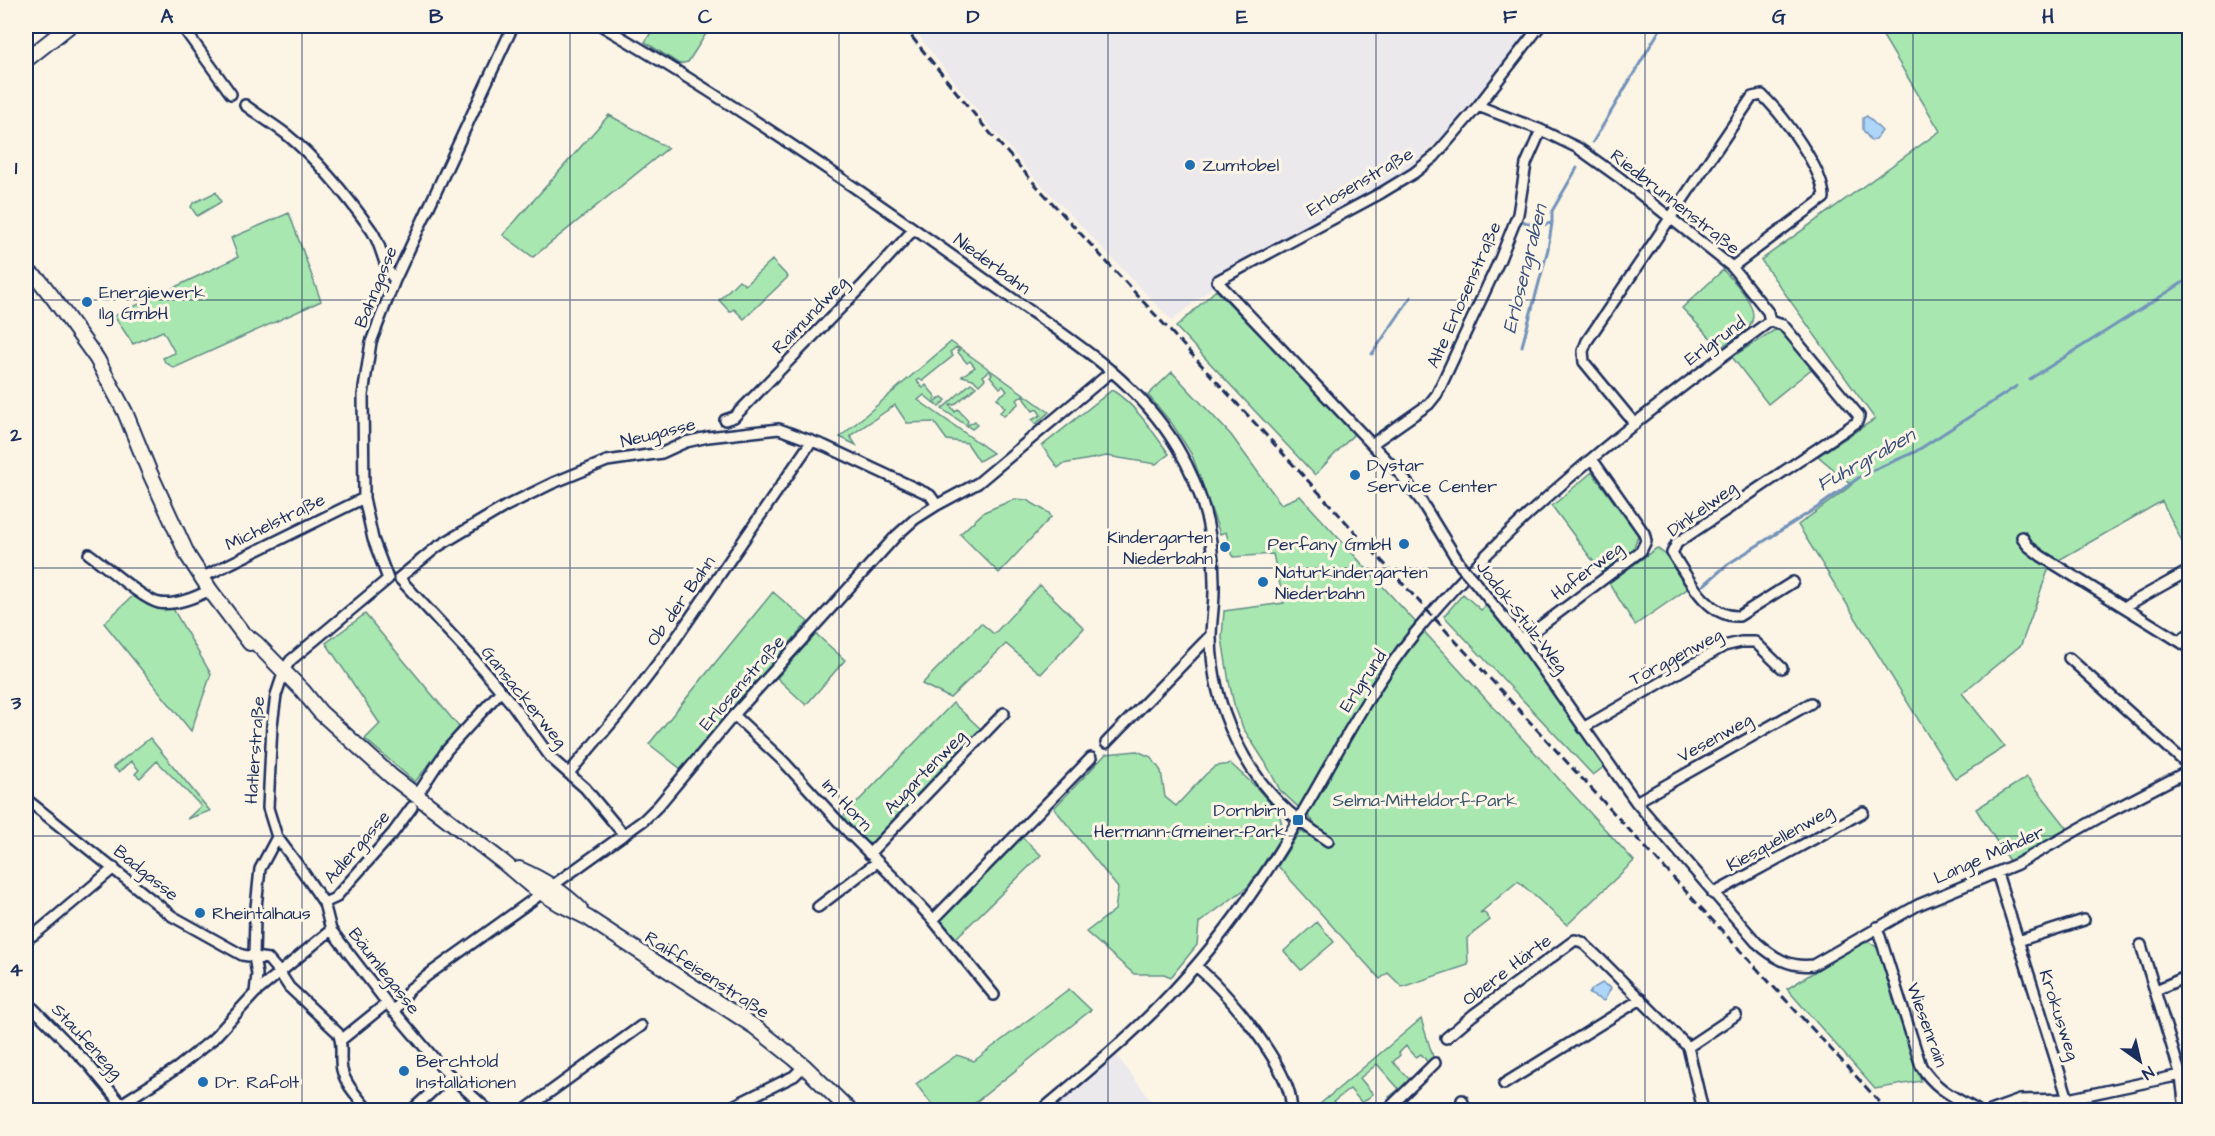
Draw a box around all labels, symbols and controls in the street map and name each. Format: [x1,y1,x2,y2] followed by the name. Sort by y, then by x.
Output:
[161,3,174,31] text: A
[429,3,444,31] text: B
[698,3,713,31] text: C
[967,3,980,31] text: D
[1236,3,1248,31] text: E
[1503,3,1518,31] text: F
[1772,3,1786,31] text: G
[2042,3,2054,31] text: H
[1302,141,1418,223] street label: Erlosenstraße
[1605,143,1745,261] street label: Riedbrunnenstraße
[1202,153,1280,178] place label: Zumtobel
[15,154,18,182] text: 1
[1183,158,1197,172] marker: Zumtobel
[1495,200,1556,337] water label: Erlosengraben
[1420,218,1508,372] street label: Alte Erlosenstraße
[948,227,1036,301] street label: Niederbahn
[348,242,405,332] street label: Bahngasse
[766,270,854,360] street label: Raimundweg
[99,280,205,327] place label: Energiewerk Ilg GmbH
[80,295,94,309] marker: Energiewerk Ilg GmbH
[1679,310,1751,372] street label: Erlgrund
[618,412,699,455] street label: Neugasse
[1812,420,1922,499] water label: Fuhrgraben
[9,421,22,449] text: 2
[1367,453,1497,499] place label: Dystar Service Center
[1348,468,1362,482] marker: Dystar Service Center
[1662,475,1743,544] street label: Dinkelweg
[221,487,329,557] street label: Michelstraße
[1107,525,1213,571] place label: Kindergarten Niederbahn
[1267,532,1392,558] place label: Perfany GmbH
[1546,536,1629,607] street label: Haferweg
[1397,537,1411,551] marker: Perfany GmbH
[1218,540,1232,554] marker: Kindergarten Niederbahn
[641,551,721,651] street label: Ob der Bahn
[1469,555,1574,679] street label: Jodok-Stülz-Weg
[1275,560,1428,606] place label: Naturkindergarten Niederbahn
[1256,575,1270,589] marker: Naturkindergarten Niederbahn
[1625,622,1727,693] street label: Törggenweg
[693,630,791,736] street label: Erlosenstraße
[474,641,573,754] street label: Gansackerweg
[1333,645,1393,718] street label: Erlgrund
[10,689,22,717] text: 3
[239,695,271,805] street label: Hatlerstraße
[1673,707,1758,770] street label: Vesenweg
[878,724,972,820] street label: Augartenweg
[816,773,878,837] street label: Im Horn
[1333,788,1517,813] park label: Selma-Mitteldorf-Park
[1094,798,1286,844] place label: Dornbirn Hermann-Gmeiner-Park
[1722,798,1838,879] street label: Kiesquellenweg
[318,805,397,890] street label: Adlergasse
[1291,813,1305,827] marker: Dornbirn Hermann-Gmeiner-Park
[1930,819,2049,891] street label: Lange Mähder
[107,839,184,908] street label: Badgasse
[212,901,311,926] place label: Rheintalhaus
[193,906,207,920] marker: Rheintalhaus
[341,922,426,1020] street label: Bäumlegasse
[640,925,775,1025] street label: Raiffeisenstraße
[1457,928,1557,1012] street label: Obere Härte
[9,956,23,984] text: 4
[2032,967,2085,1064] street label: Krokusweg
[1900,979,1954,1071] street label: Wiesenrain
[45,998,128,1085] street label: Staufenegg
[2110,1031,2170,1091] north arrow
[416,1049,516,1095] place label: Berchtold Installationen
[2138,1061,2158,1085] text: N
[397,1064,411,1078] marker: Berchtold Installationen
[215,1070,300,1095] place label: Dr. Rafolt
[196,1075,210,1089] marker: Dr. Rafolt

